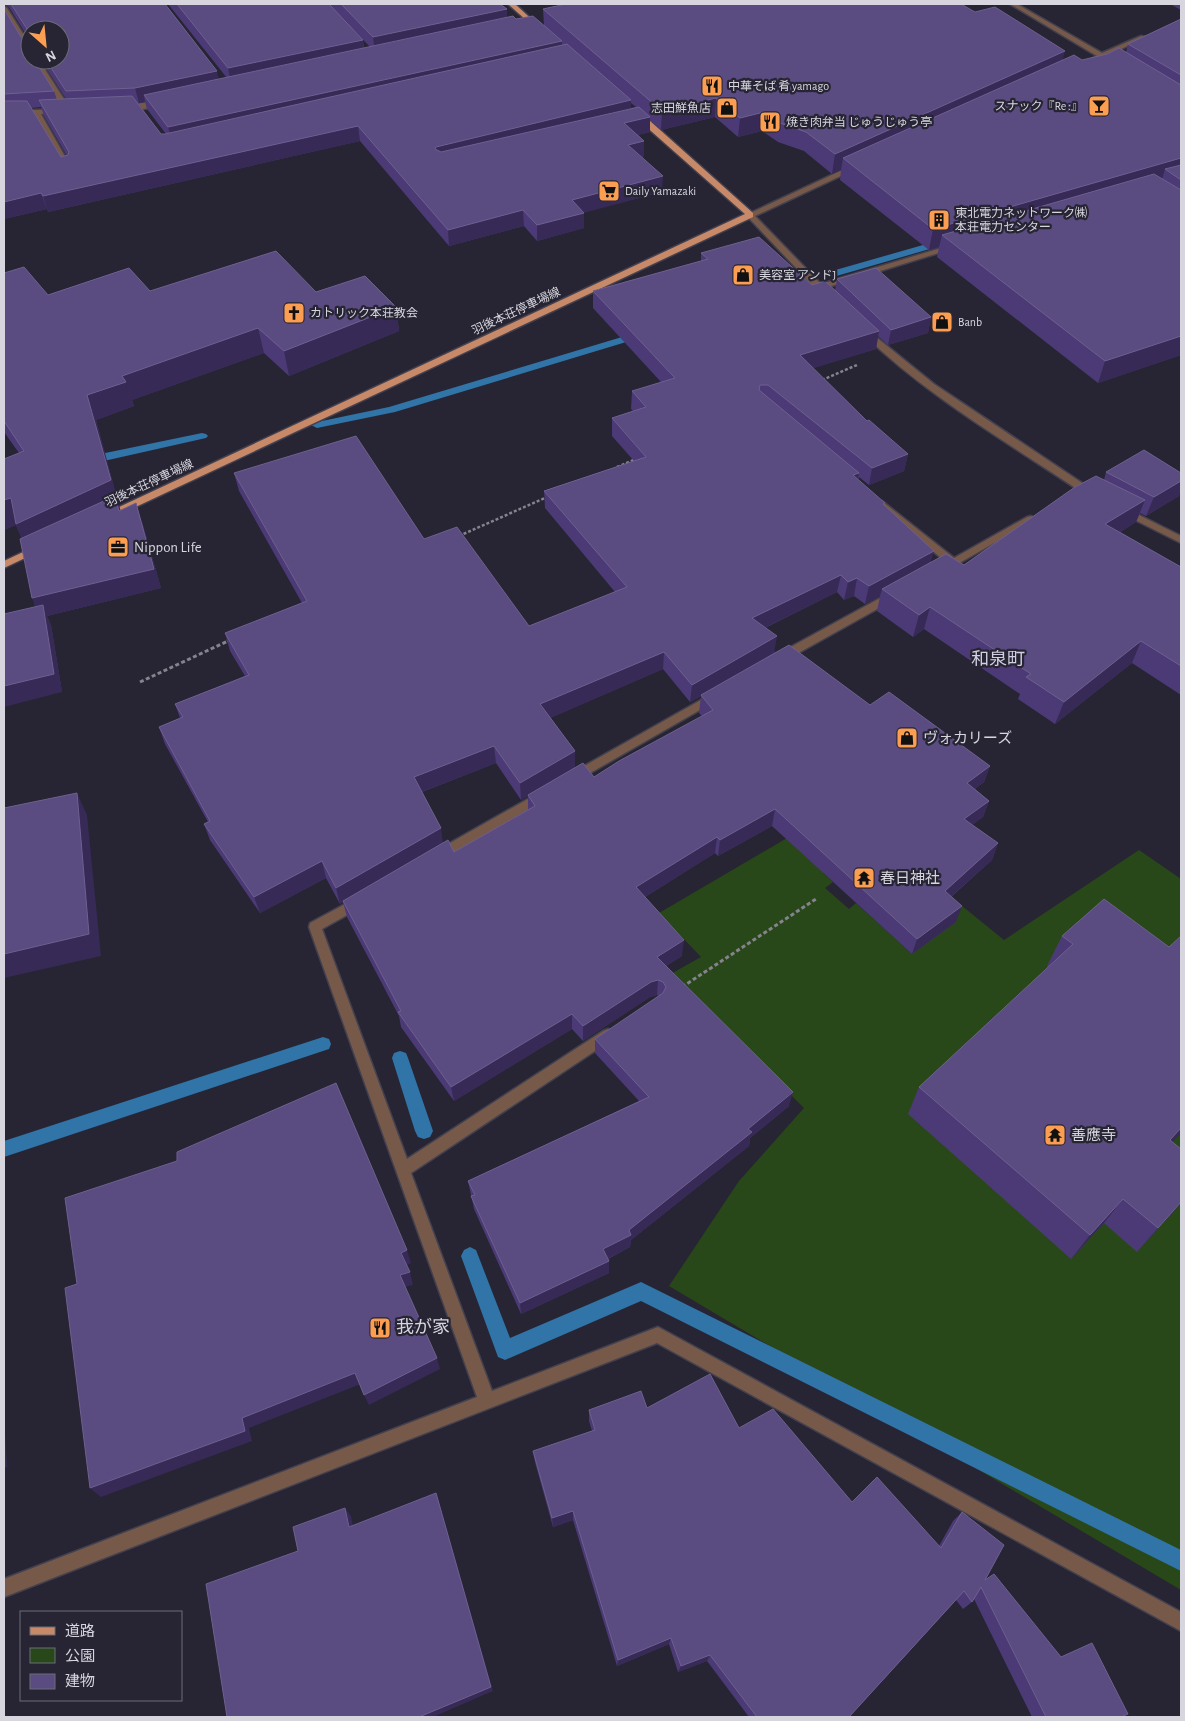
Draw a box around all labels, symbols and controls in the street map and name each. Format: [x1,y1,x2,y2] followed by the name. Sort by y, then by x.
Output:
[20,20,70,70] north arrow
[43,47,58,64] text: N
[700,74,724,98] restaurant icon: 中華そば 肴 yamago
[728,79,829,93] place label: 中華そば 肴 yamago
[1087,94,1111,118] bar icon: スナック『Re :』
[715,96,739,120] shop icon: 志田鮮魚店
[995,100,1083,112] place label: スナック『Re :』
[651,101,711,114] place label: 志田鮮魚店
[758,110,782,134] restaurant icon: 焼き肉弁当 じゅうじゅう亭
[786,116,932,128] place label: 焼き肉弁当 じゅうじゅう亭
[597,179,621,203] supermarket icon: Daily Yamazaki
[625,185,696,198] place label: Daily Yamazaki
[955,206,1087,233] place label: 東北電力ネットワーク㈱ 本荘電力センター
[927,208,951,232] building icon: 東北電力ネットワーク㈱ 本荘電力センター
[731,263,755,287] shop icon: 美容室 アンドJ
[759,268,836,281] place label: 美容室 アンドJ
[470,284,562,337] street label: 羽後本荘停車場線
[282,301,306,325] church icon: カトリック本荘教会
[310,307,418,319] place label: カトリック本荘教会
[930,310,954,334] shop icon: Banb
[958,316,982,328] place label: Banb
[103,456,195,509] street label: 羽後本荘停車場線
[106,535,130,559] office icon: Nippon Life
[134,540,202,555] place label: Nippon Life
[971,649,1025,669] district label: 和泉町
[895,726,919,750] shop icon: ヴォカリーズ
[923,730,1012,746] place label: ヴォカリーズ
[852,866,876,890] temple icon: 春日神社
[880,870,940,886] place label: 春日神社
[1043,1123,1067,1147] temple icon: 善應寺
[1071,1127,1116,1143] place label: 善應寺
[368,1316,392,1340] restaurant icon: 我が家
[396,1317,450,1337] place label: 我が家
[20,1611,182,1701] legend
[65,1623,95,1639] text: 道路
[65,1648,95,1664] text: 公園
[65,1673,95,1689] text: 建物

